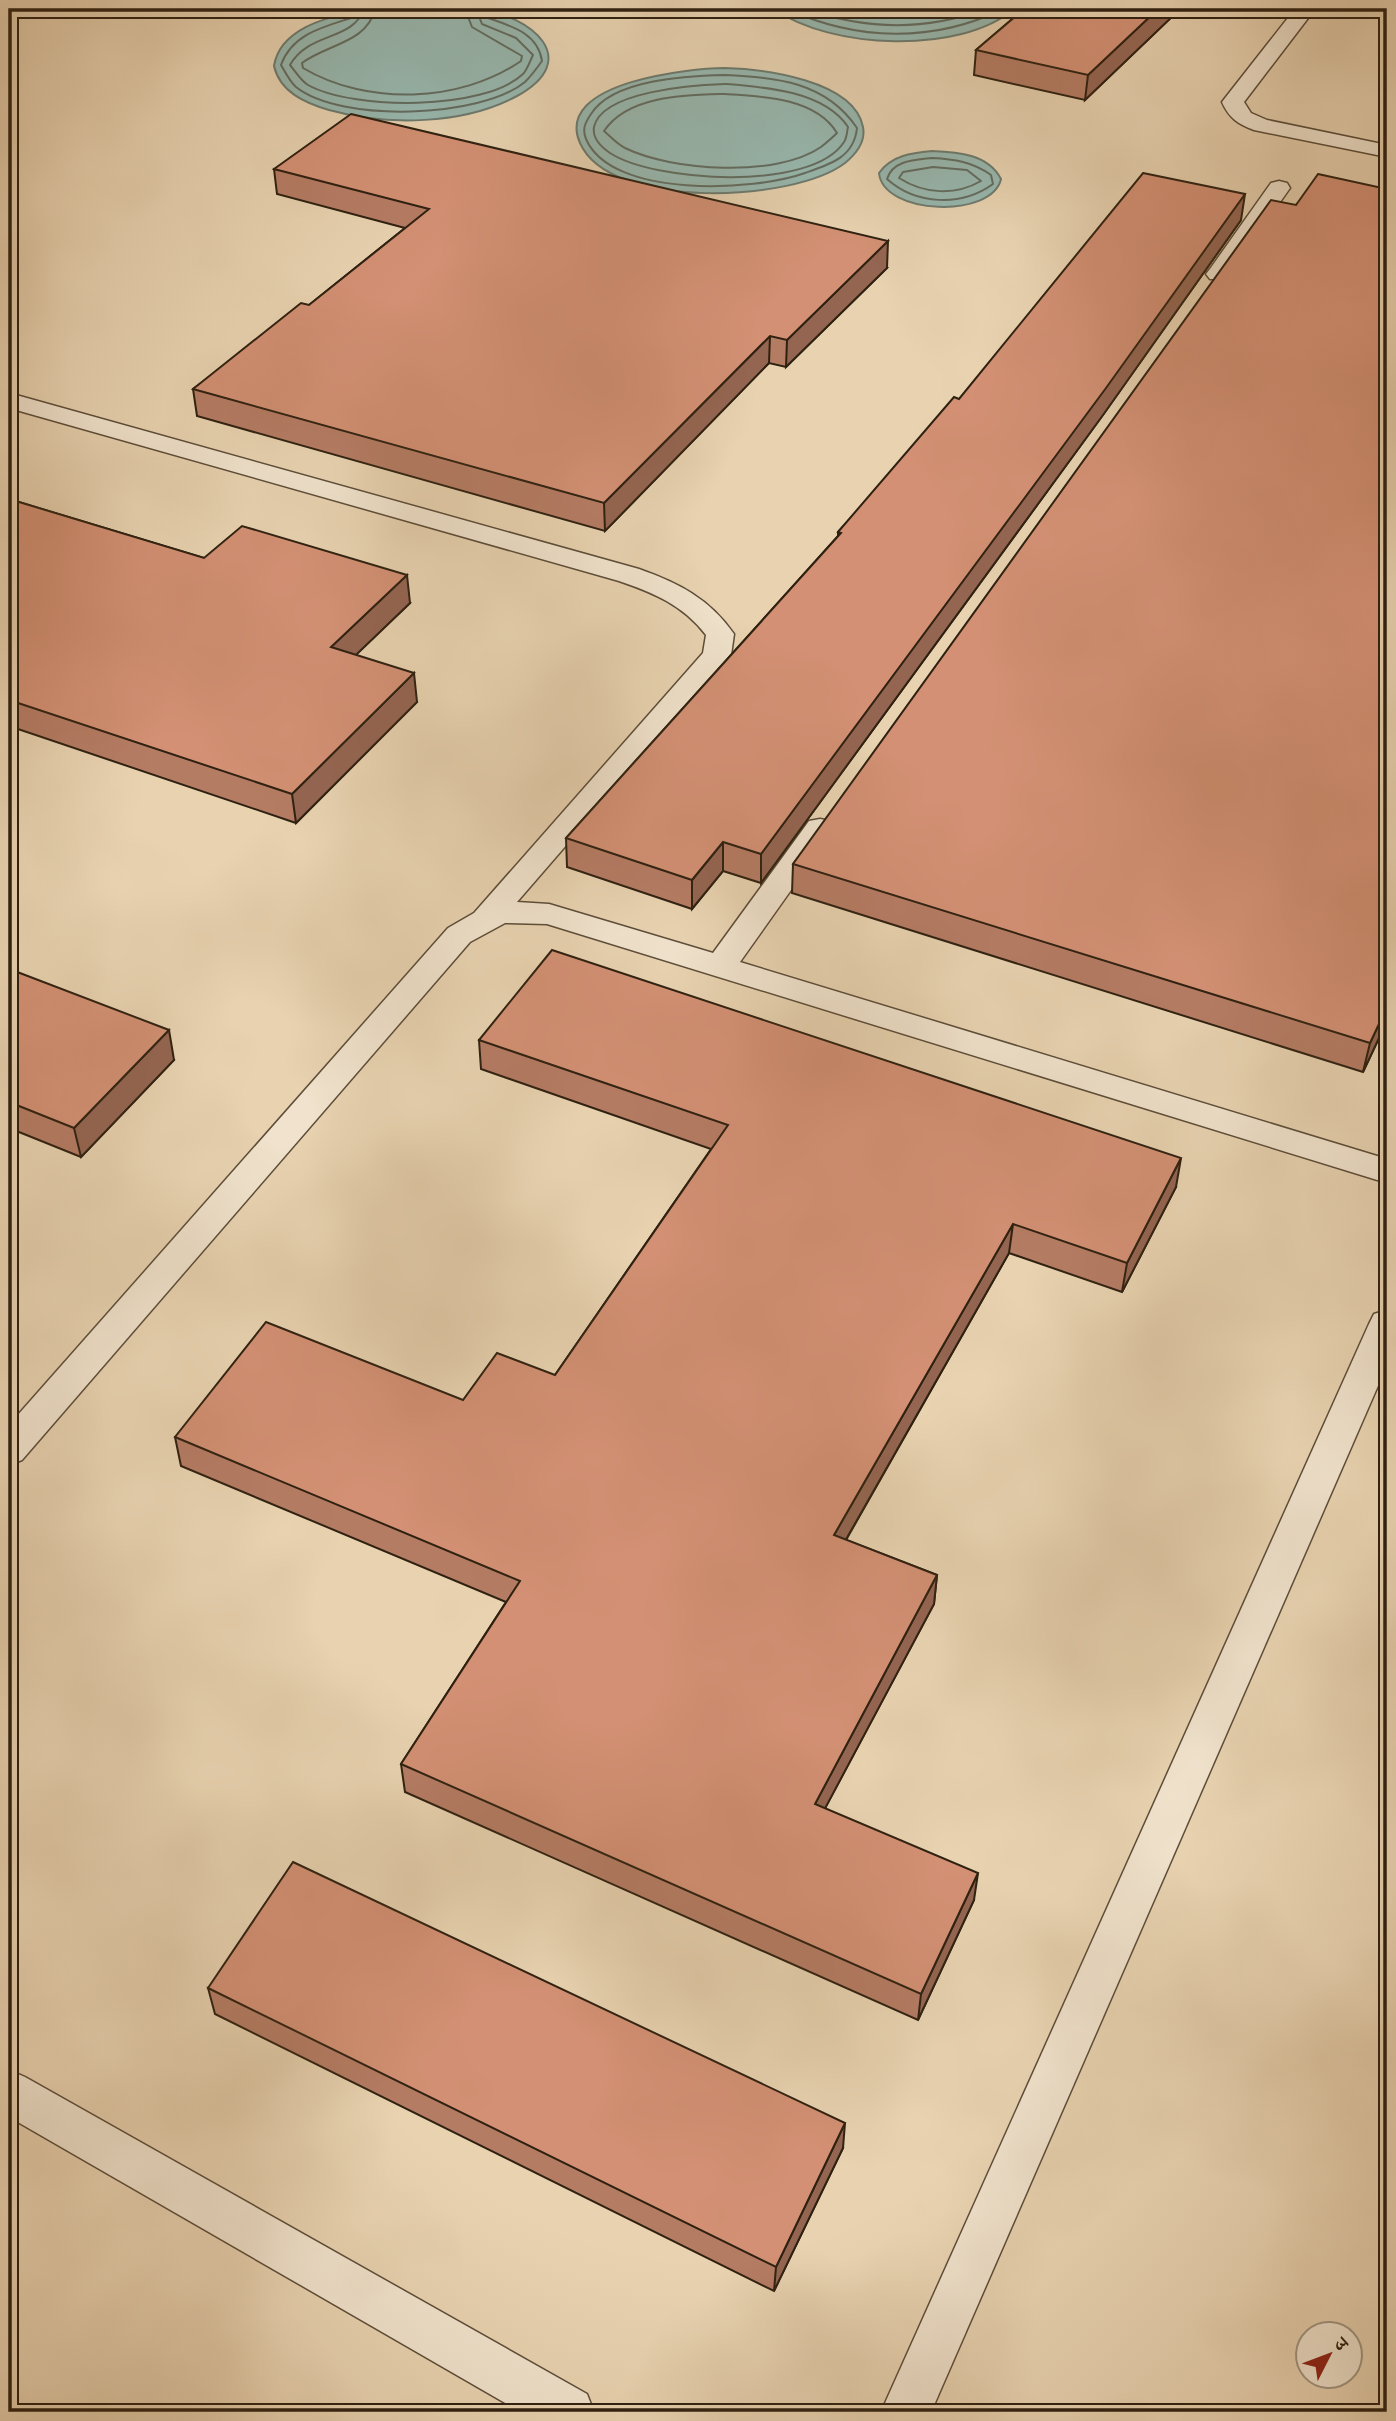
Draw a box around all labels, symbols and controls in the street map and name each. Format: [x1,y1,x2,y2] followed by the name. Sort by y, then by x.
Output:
[1294,2320,1364,2390] north arrow
[1327,2331,1355,2358] text: उ

